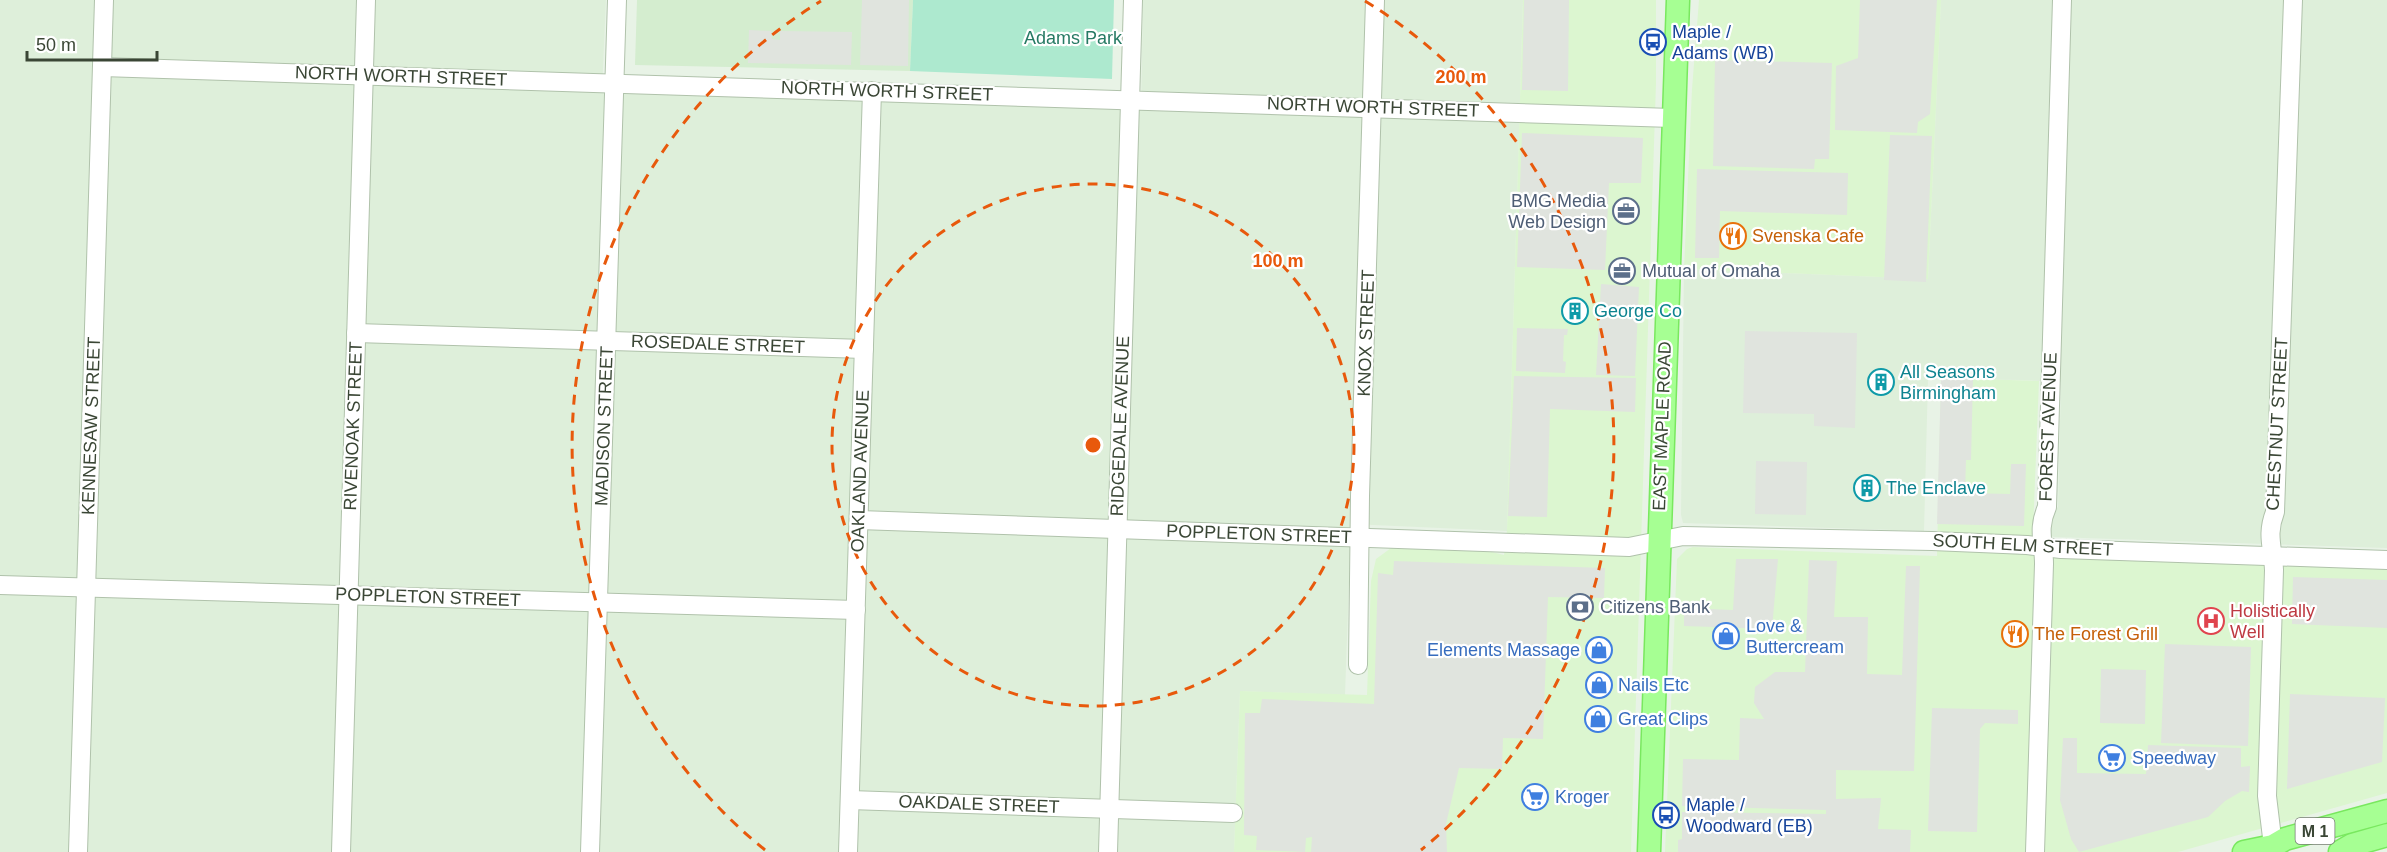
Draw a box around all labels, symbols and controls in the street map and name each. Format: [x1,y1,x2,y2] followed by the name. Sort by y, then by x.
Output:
[1672,22,1774,63] place label: Maple / Adams (WB)
[27,24,158,62] scale bar
[1638,27,1668,57] bus stop icon: Maple / Adams (WB)
[1024,28,1123,48] park label: Adams Park
[36,35,76,55] text: 50 m
[295,62,507,90] street label: NORTH WORTH STREET
[1435,67,1487,87] text: 200 m
[781,77,993,105] street label: NORTH WORTH STREET
[1267,93,1479,121] street label: NORTH WORTH STREET
[1508,191,1607,232] place label: BMG Media Web Design
[1611,196,1641,226] office icon: BMG Media Web Design
[1718,221,1748,251] restaurant icon: Svenska Cafe
[1752,226,1864,246] place label: Svenska Cafe
[1252,251,1304,271] text: 100 m
[1607,256,1637,286] office icon: Mutual of Omaha
[1642,261,1781,281] place label: Mutual of Omaha
[1354,269,1378,397] street label: KNOX STREET
[1560,296,1590,326] building icon: George Co
[1594,301,1682,321] place label: George Co
[631,331,805,357] street label: ROSEDALE STREET
[1107,335,1133,517] street label: RIDGEDALE AVENUE
[78,337,104,515] street label: KENNESAW STREET
[2262,337,2292,511] street label: CHESTNUT STREET
[340,341,366,511] street label: RIVENOAK STREET
[1649,341,1675,511] street label: EAST MAPLE ROAD
[591,346,617,506] street label: MADISON STREET
[2035,352,2061,502] street label: FOREST AVENUE
[1900,362,1996,403] place label: All Seasons Birmingham
[1866,367,1896,397] building icon: All Seasons Birmingham
[847,389,873,553] street label: OAKLAND AVENUE
[1083,435,1103,455] centre of rings
[1852,473,1882,503] building icon: The Enclave
[1886,478,1986,498] place label: The Enclave
[1166,521,1352,547] street label: POPPLETON STREET
[1932,530,2114,560] street label: SOUTH ELM STREET
[335,584,521,610] street label: POPPLETON STREET
[1565,592,1595,622] bank icon: Citizens Bank
[1600,597,1711,617] place label: Citizens Bank
[2230,601,2315,642] place label: Holistically Well
[2196,606,2226,636] hospital icon: Holistically Well
[1746,616,1844,657] place label: Love & Buttercream
[2000,619,2030,649] restaurant icon: The Forest Grill
[1711,621,1741,651] shop icon: Love & Buttercream
[2034,624,2158,644] place label: The Forest Grill
[1584,635,1614,665] shop icon: Elements Massage
[1427,640,1580,660] place label: Elements Massage
[1584,670,1614,700] shop icon: Nails Etc
[1618,675,1689,695] place label: Nails Etc
[1583,704,1613,734] shop icon: Great Clips
[1618,709,1708,729] place label: Great Clips
[2097,743,2127,773] supermarket icon: Speedway
[2132,748,2216,768] place label: Speedway
[1520,782,1550,812] supermarket icon: Kroger
[1555,787,1609,807] place label: Kroger
[898,791,1060,817] street label: OAKDALE STREET
[1686,795,1813,836] place label: Maple / Woodward (EB)
[1651,800,1681,830] bus stop icon: Maple / Woodward (EB)
[2296,818,2334,844] road number: M 1

